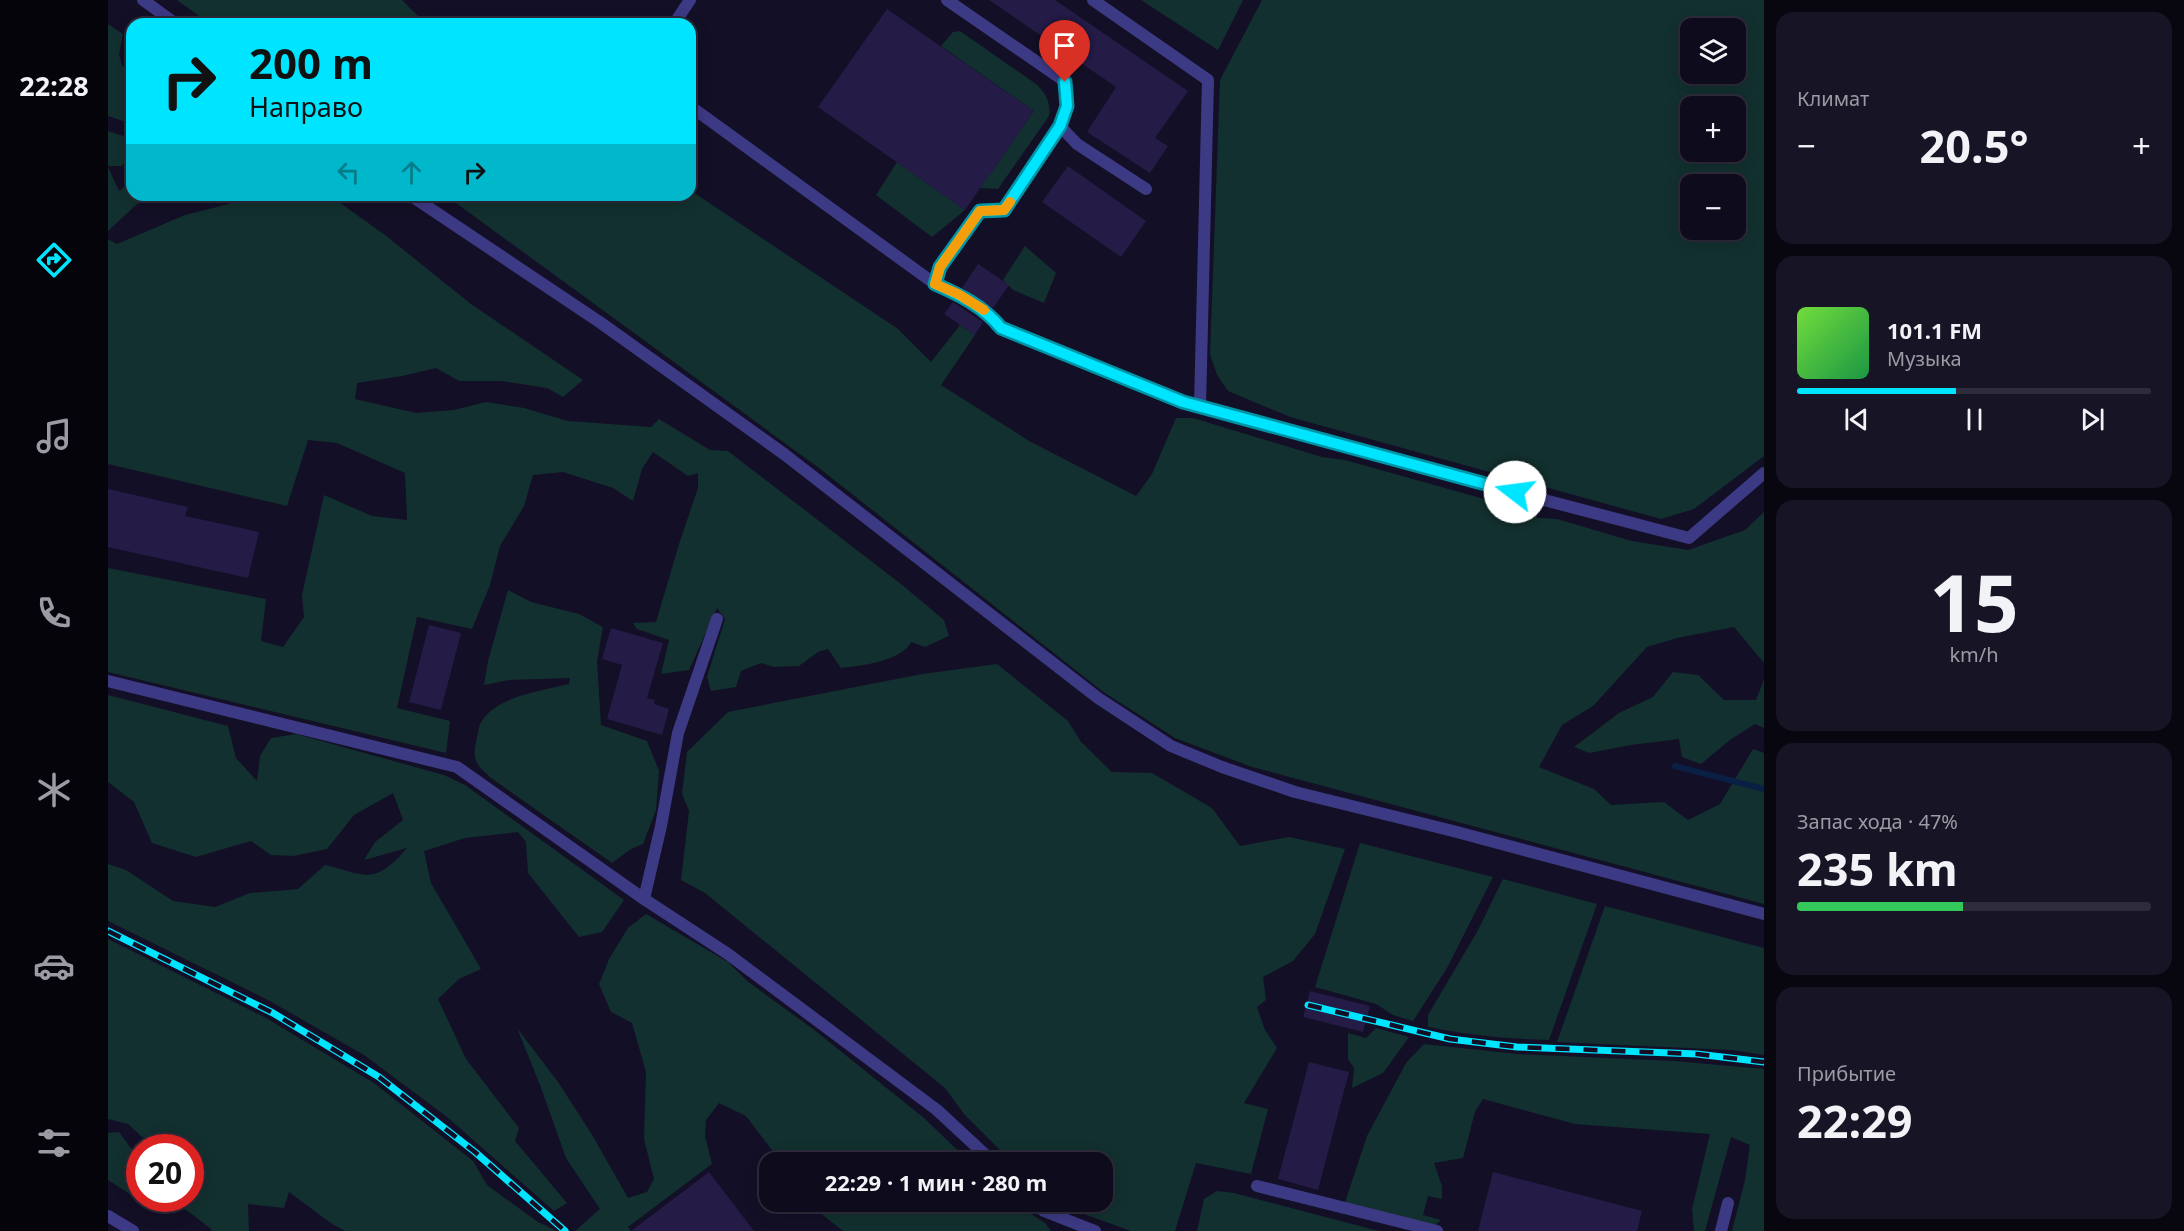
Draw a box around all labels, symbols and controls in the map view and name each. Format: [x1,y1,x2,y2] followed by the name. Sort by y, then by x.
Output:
[1680,18,1746,240] map controls
[1680,18,1746,84] button: layers
[1039,20,1090,82] pin
[1048,29,1081,62] icon: arrive
[249,34,373,91] text: 200 m
[150,42,228,120] icon: right
[19,67,89,104] text: 22:28
[1797,85,1869,112] text: Климат
[249,88,363,125] text: Направо
[1680,96,1746,162] button: +
[1920,115,2028,176] text: 20.5°
[1797,123,1816,168] text: −
[2132,123,2151,168] text: +
[332,156,365,189] icon: left
[395,156,428,189] icon: ahead
[458,156,491,189] icon: right
[1680,174,1746,240] button: −
[33,239,75,281] icon: directions
[1887,315,1982,345] text: 101.1 FM
[1887,345,1962,372] text: Музыка
[1840,403,1873,436] icon: previous
[1958,403,1991,436] icon: pause
[2076,403,2109,436] icon: next
[33,415,75,457] icon: music
[1483,460,1547,524] position arrow
[1929,549,2019,655] text: 15
[33,592,75,634] icon: phone
[1949,641,1999,668] text: km/h
[33,769,75,811] icon: climate
[1797,808,1958,835] text: Запас хода · 47%
[1797,838,1958,899] text: 235 km
[33,945,75,987] icon: car
[1797,1060,1896,1087] text: Прибытие
[1797,1090,1913,1151] text: 22:29
[33,1122,75,1164] icon: filters
[126,1134,204,1212] speed limit sign: 20
[825,1167,1047,1197] text: 22:29 · 1 мин · 280 m

